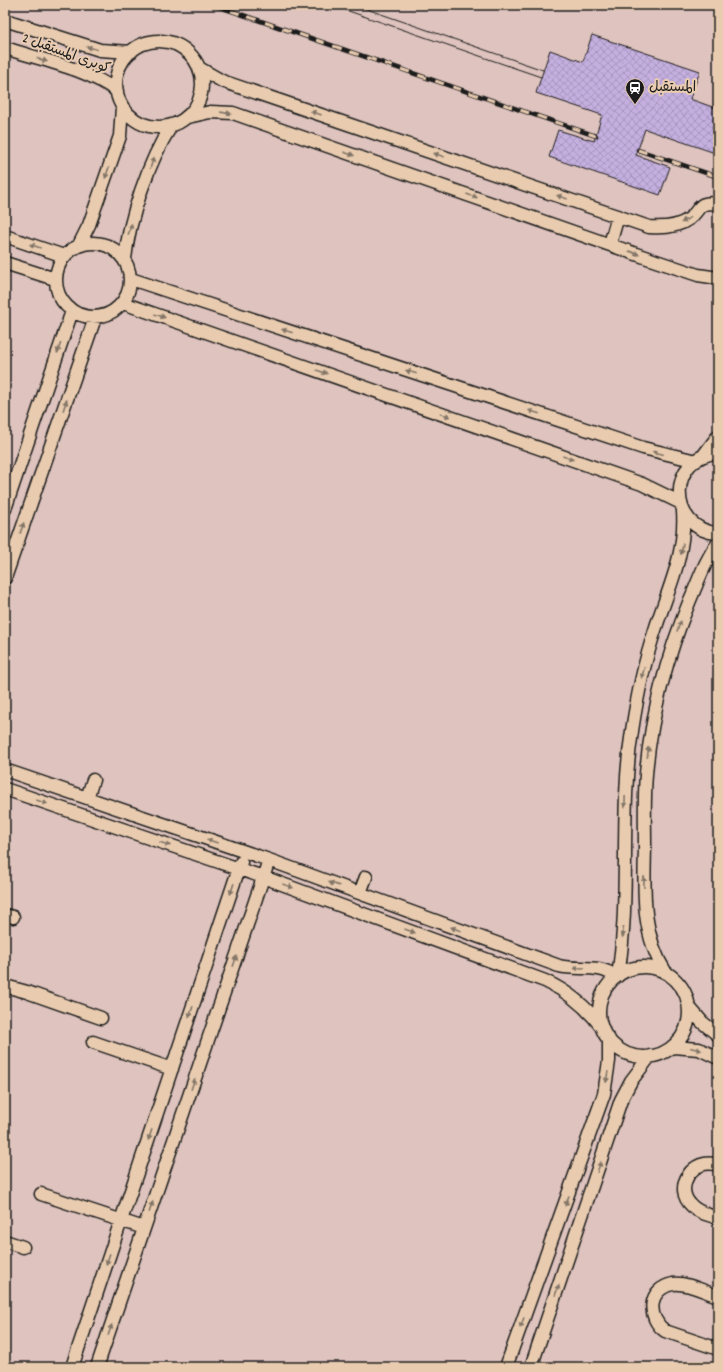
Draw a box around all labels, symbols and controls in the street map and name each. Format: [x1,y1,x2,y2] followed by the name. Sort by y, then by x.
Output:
[19,29,113,79] street label: كوبرى المستقبل 2
[86,45,98,51] one-way arrow
[36,57,48,63] one-way arrow
[624,77,646,105] station icon: المستقبل
[649,78,696,98] place label: المستقبل
[220,109,232,116] one-way arrow
[310,110,322,116] one-way arrow
[344,151,356,157] one-way arrow
[433,152,445,158] one-way arrow
[149,156,155,168] one-way arrow
[104,167,110,179] one-way arrow
[467,194,479,200] one-way arrow
[556,194,568,200] one-way arrow
[680,217,692,224] one-way arrow
[127,223,133,235] one-way arrow
[28,242,40,248] one-way arrow
[629,251,641,257] one-way arrow
[154,313,166,319] one-way arrow
[281,328,293,334] one-way arrow
[56,342,62,354] one-way arrow
[404,369,416,375] one-way arrow
[317,370,329,376] one-way arrow
[62,398,68,410] one-way arrow
[528,409,540,415] one-way arrow
[440,412,452,418] one-way arrow
[651,449,664,455] one-way arrow
[562,455,574,461] one-way arrow
[20,521,26,533] one-way arrow
[678,543,684,556] one-way arrow
[677,620,683,632] one-way arrow
[640,668,646,680] one-way arrow
[645,746,651,758] one-way arrow
[622,796,629,808] one-way arrow
[36,799,48,805] one-way arrow
[205,837,217,843] one-way arrow
[159,841,171,847] one-way arrow
[641,875,647,888] one-way arrow
[328,881,340,887] one-way arrow
[229,883,235,895] one-way arrow
[282,884,294,890] one-way arrow
[450,925,462,931] one-way arrow
[620,926,627,938] one-way arrow
[404,929,416,935] one-way arrow
[232,954,238,966] one-way arrow
[573,965,585,972] one-way arrow
[188,1006,194,1018] one-way arrow
[690,1046,702,1052] one-way arrow
[604,1071,610,1084] one-way arrow
[190,1077,196,1089] one-way arrow
[146,1130,152,1142] one-way arrow
[596,1161,602,1173] one-way arrow
[564,1195,570,1207] one-way arrow
[149,1201,155,1213] one-way arrow
[105,1253,111,1265] one-way arrow
[554,1284,560,1296] one-way arrow
[519,1317,525,1329] one-way arrow
[107,1324,113,1336] one-way arrow

